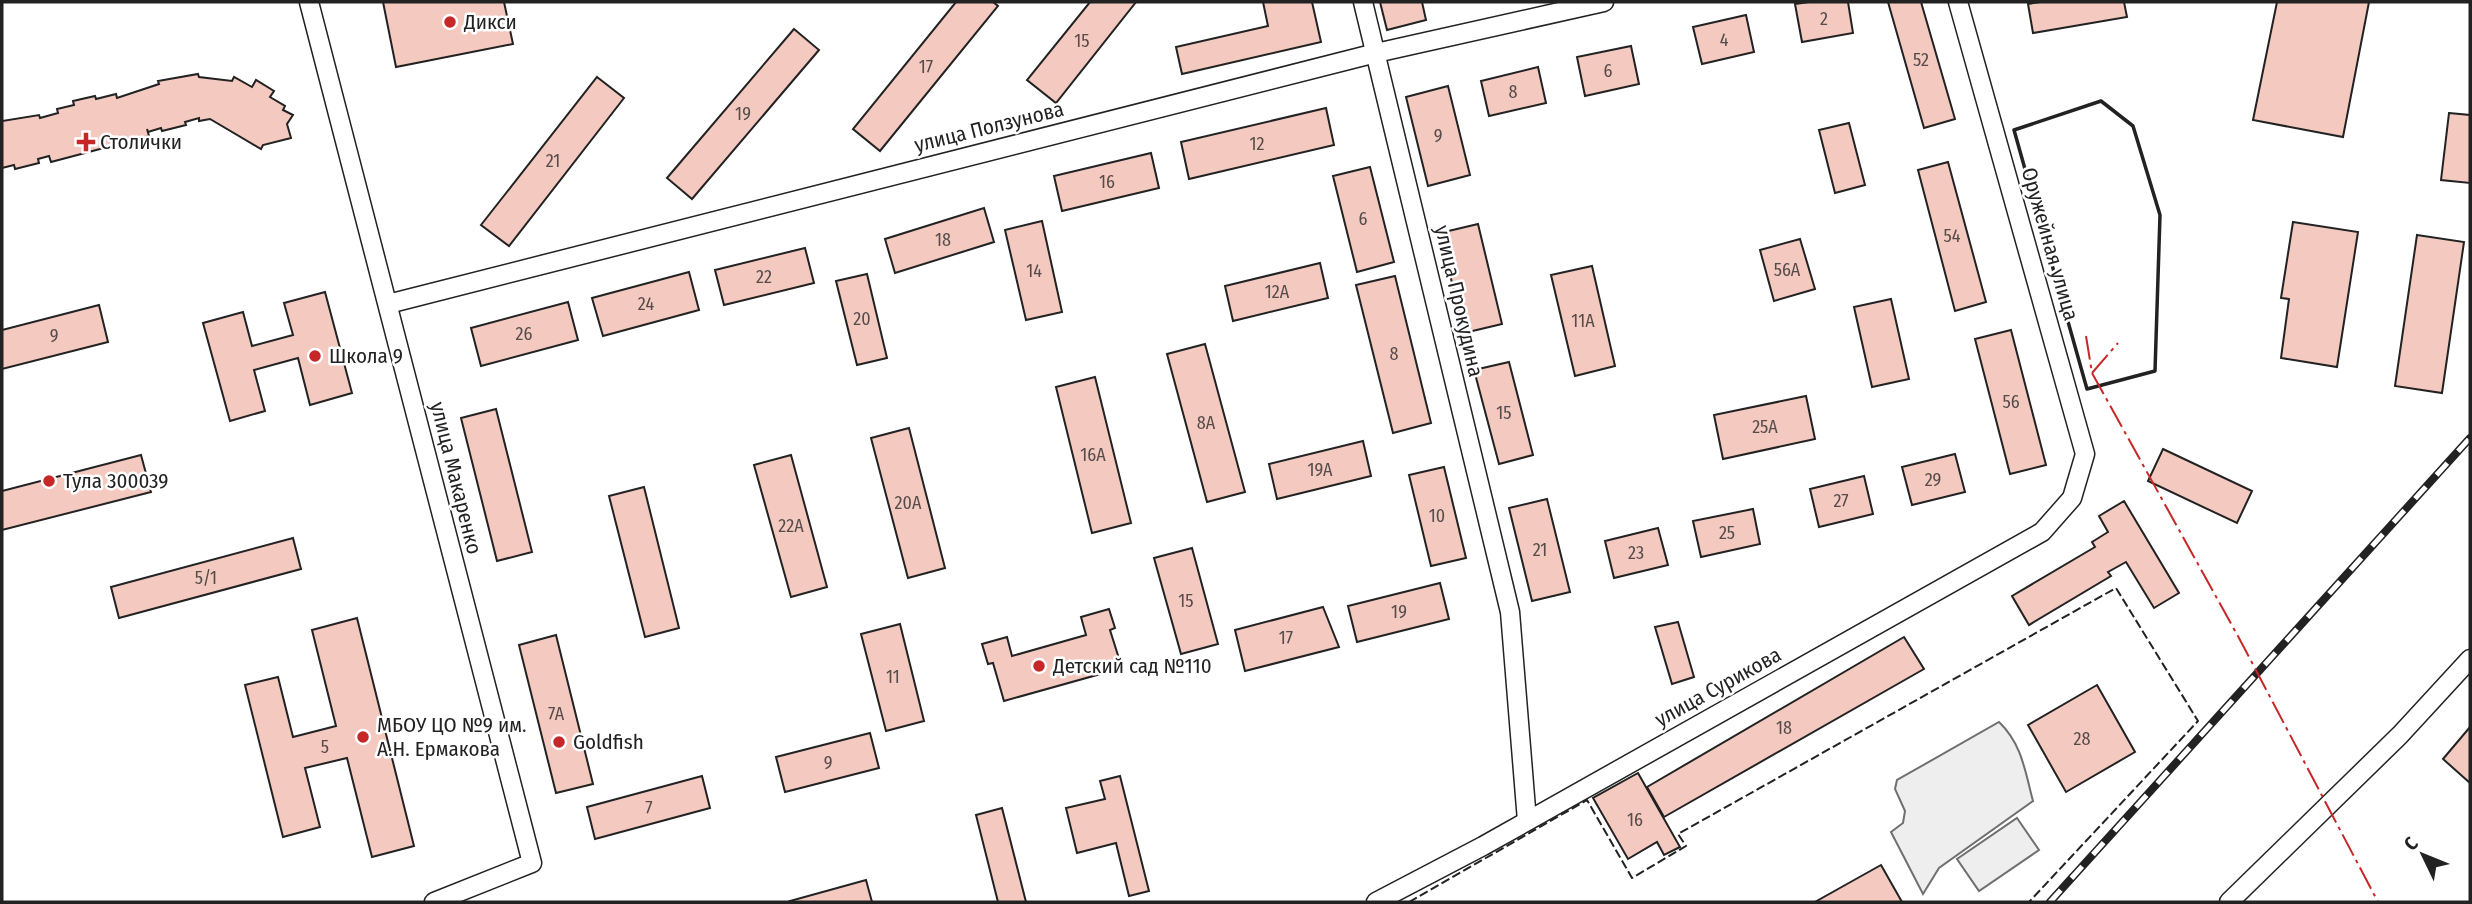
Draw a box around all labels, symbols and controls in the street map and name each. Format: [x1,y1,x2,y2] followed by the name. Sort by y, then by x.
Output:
[1820,8,1828,30] house number: 2
[463,9,517,35] place label: Дикси
[442,14,458,30] marker: Дикси
[1720,29,1729,51] house number: 4
[1074,30,1090,52] house number: 15
[1913,49,1929,71] house number: 52
[919,56,933,78] house number: 17
[1604,60,1613,82] house number: 6
[1509,81,1518,103] house number: 8
[912,96,1066,158] street label: улица Ползунова
[735,103,751,125] house number: 19
[1434,125,1442,147] house number: 9
[100,129,182,155] place label: Столички
[1250,133,1265,155] house number: 12
[78,134,94,150] marker: Столички
[546,150,560,172] house number: 21
[2016,164,2084,324] street label: Оружейная улица
[1099,171,1115,193] house number: 16
[1359,208,1368,230] house number: 6
[1429,223,1489,379] street label: улица Прокудина
[1944,225,1961,247] house number: 54
[935,229,951,251] house number: 18
[1774,259,1801,281] house number: 56А
[1026,260,1042,282] house number: 14
[756,266,772,288] house number: 22
[1265,281,1290,303] house number: 12А
[638,293,654,315] house number: 24
[853,308,871,330] house number: 20
[1571,310,1595,332] house number: 11А
[516,323,533,345] house number: 26
[50,325,58,347] house number: 9
[329,343,403,369] place label: Школа 9
[1390,343,1399,365] house number: 8
[307,348,323,364] marker: Школа 9
[2002,391,2020,413] house number: 56
[425,399,487,557] street label: улица Макаренко
[1496,402,1512,424] house number: 15
[1197,412,1216,434] house number: 8А
[1752,416,1778,438] house number: 25А
[1080,444,1106,466] house number: 16А
[1307,459,1333,481] house number: 19А
[63,468,169,494] place label: Тула 300039
[1925,469,1941,491] house number: 29
[41,473,57,489] marker: Тула 300039
[1833,490,1849,512] house number: 27
[895,492,922,514] house number: 20А
[1429,505,1445,527] house number: 10
[778,515,804,537] house number: 22А
[1719,522,1735,544] house number: 25
[1533,539,1547,561] house number: 21
[1628,542,1644,564] house number: 23
[195,567,217,589] house number: 5/1
[1178,590,1194,612] house number: 15
[1391,601,1407,623] house number: 19
[1279,627,1293,649] house number: 17
[1650,642,1786,732] street label: улица Сурикова
[1052,653,1212,679] place label: Детский сад №110
[1031,658,1047,674] marker: Детский сад №110
[886,666,900,688] house number: 11
[548,703,565,725] house number: 7А
[377,712,526,762] place label: МБОУ ЦО №9 им. А.Н. Ермакова
[1776,717,1792,739] house number: 18
[2074,728,2090,750] house number: 28
[355,729,371,745] marker: МБОУ ЦО №9 им. А.Н. Ермакова
[573,729,644,755] place label: Goldfish
[551,734,567,750] marker: Goldfish
[321,736,329,758] house number: 5
[824,752,832,774] house number: 9
[645,797,653,819] house number: 7
[1627,809,1643,831] house number: 16
[2388,820,2458,890] north arrow
[2399,832,2423,855] text: С

